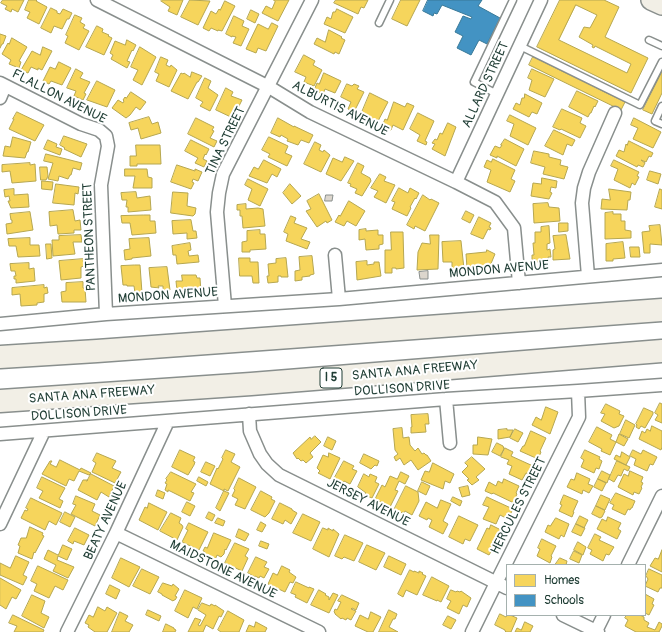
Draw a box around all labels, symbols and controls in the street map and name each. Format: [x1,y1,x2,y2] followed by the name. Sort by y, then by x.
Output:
[459,40,513,130] street label: ALLARD STREET
[9,66,109,128] street label: FLALLON AVENUE
[289,78,391,140] street label: ALBURTIS AVENUE
[203,104,249,178] street label: TINA STREET
[80,183,100,291] street label: PANTHEON STREET
[448,258,550,282] street label: MONDON AVENUE
[118,285,218,307] street label: MONDON AVENUE
[351,358,479,384] street label: SANTA ANA FREEWAY
[320,368,342,388] road number: I 5
[354,378,450,400] street label: DOLLISON DRIVE
[28,383,156,407] street label: SANTA ANA FREEWAY
[31,403,127,425] street label: DOLLISON DRIVE
[488,455,550,557] street label: HERCULES STREET
[324,475,412,531] street label: JERSEY AVENUE
[81,479,131,563] street label: BEATY AVENUE
[167,537,279,603] street label: MAIDSTONE AVENUE
[506,564,646,616] legend
[544,573,580,588] text: Homes
[544,593,584,608] text: Schools

